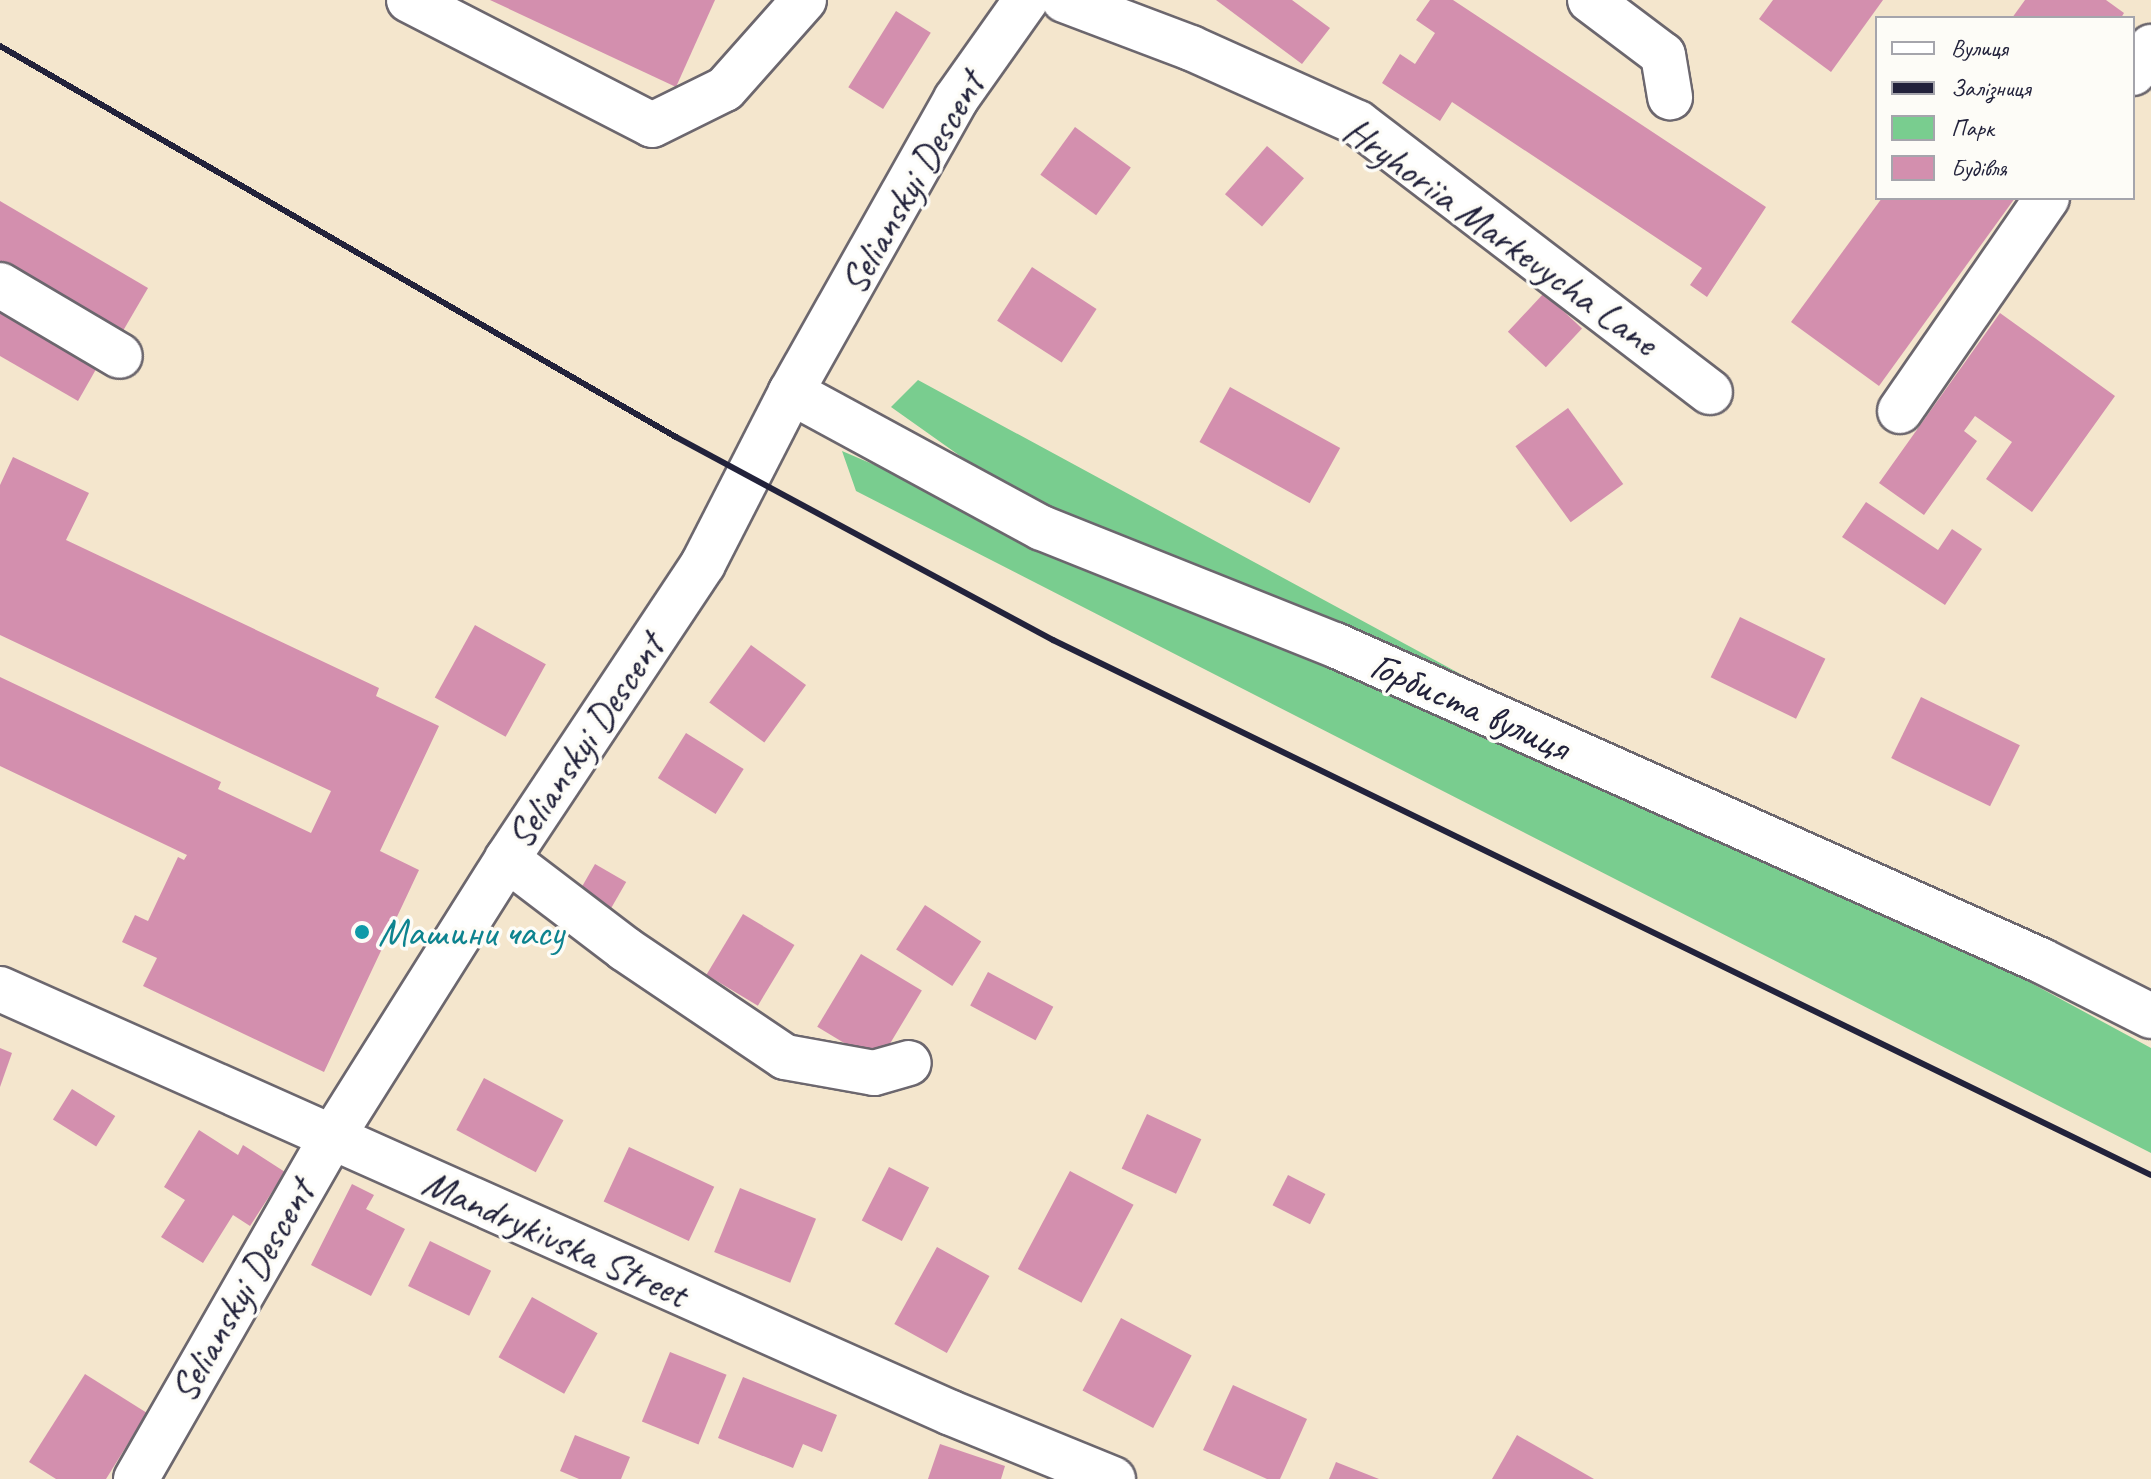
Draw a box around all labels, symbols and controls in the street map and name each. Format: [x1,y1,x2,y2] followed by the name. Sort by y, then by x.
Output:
[1875,16,2135,200] legend
[1951,33,2008,63] text: Вулиця
[829,64,995,302] street label: Selianskyi Descent
[1951,73,2030,103] text: Залізниця
[1334,105,1668,367] street label: Hryhoriia Markevycha Lane
[1951,113,1994,143] text: Парк
[1951,153,2007,183] text: Будівля
[496,625,674,857] street label: Selianskyi Descent
[1364,641,1576,771] street label: Горбиста вулиця
[378,908,564,956] place label: Машини часу
[353,923,371,941] marker: Машини часу
[415,1158,695,1318] street label: Mandrykivska Street
[159,1172,325,1410] street label: Selianskyi Descent

